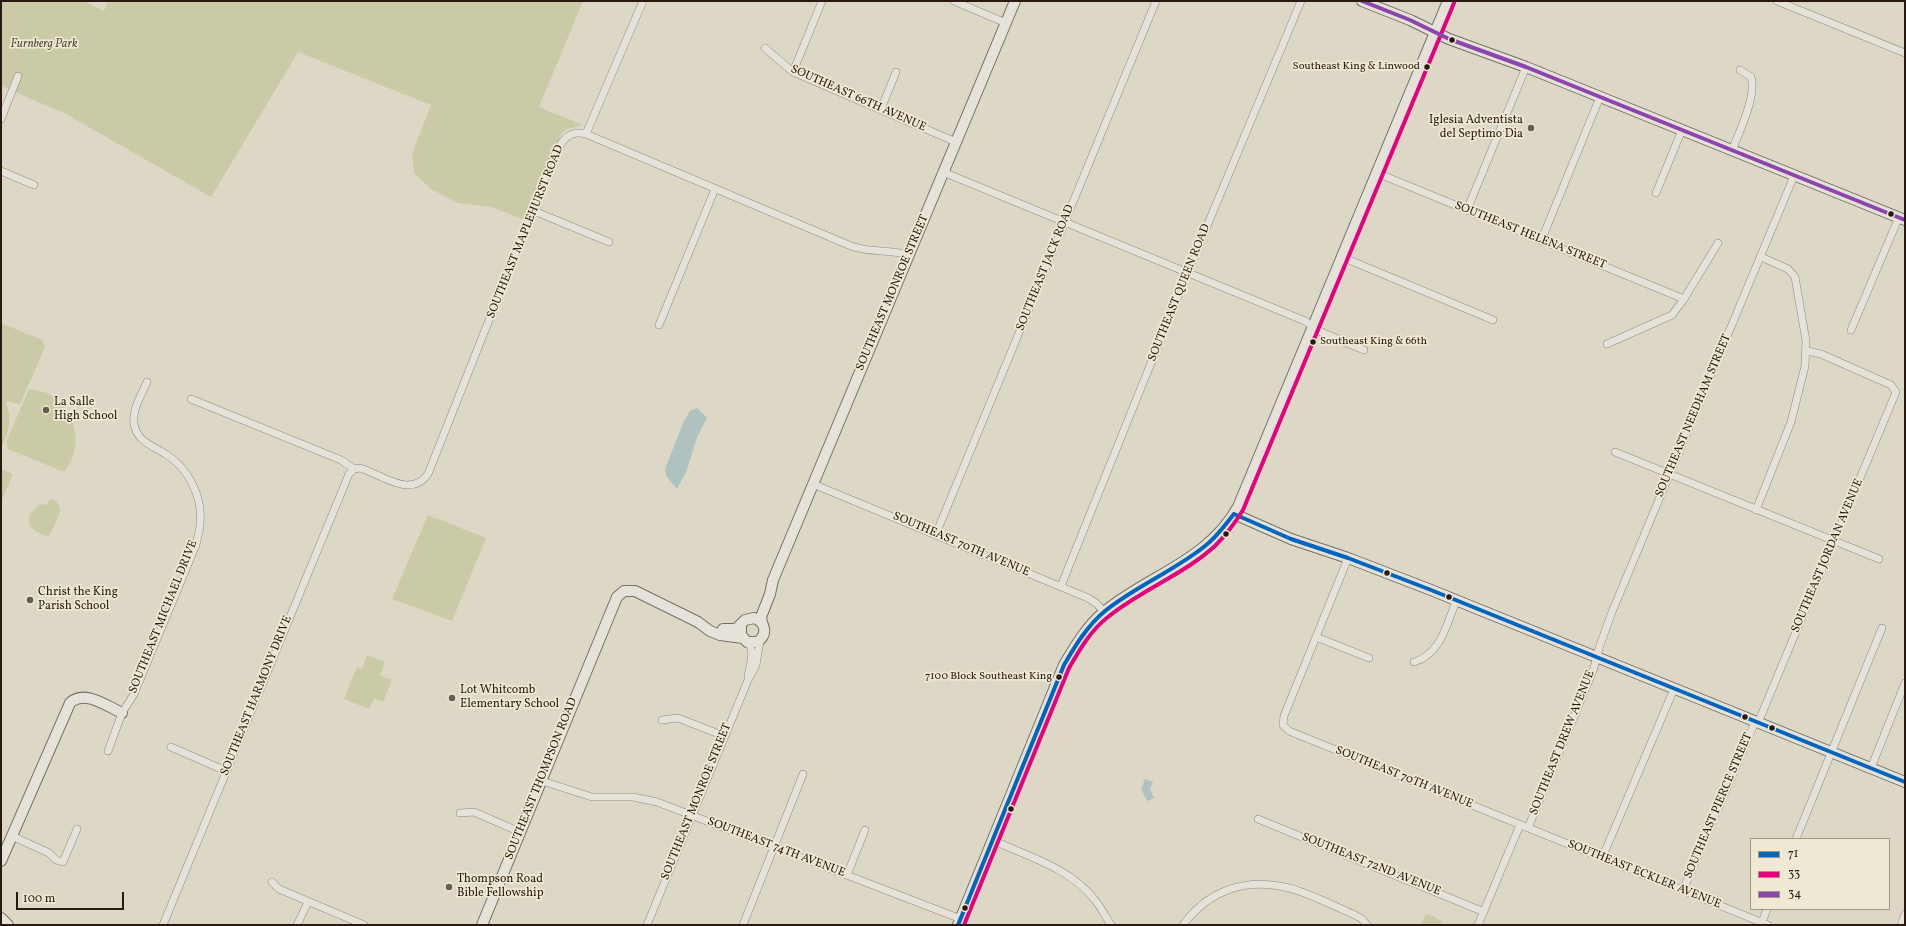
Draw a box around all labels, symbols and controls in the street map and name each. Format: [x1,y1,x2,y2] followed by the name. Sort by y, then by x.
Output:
[1447,35,1457,45] unlabelled marker
[11,38,77,52] park label: Furnberg Park
[1293,60,1420,74] place label: Southeast King & Linwood
[1422,62,1432,72] marker: Southeast King & Linwood
[788,63,928,135] street label: SOUTHEAST 66TH AVENUE
[1429,114,1523,142] place label: Iglesia Adventista del Septimo Dia
[1526,123,1536,133] marker: Iglesia Adventista del Septimo Dia
[485,143,567,321] street label: SOUTHEAST MAPLEHURST ROAD
[1452,199,1608,273] street label: SOUTHEAST HELENA STREET
[1014,203,1078,333] street label: SOUTHEAST JACK ROAD
[1886,209,1896,219] unlabelled marker
[854,213,932,373] street label: SOUTHEAST MONROE STREET
[1146,222,1214,364] street label: SOUTHEAST QUEEN ROAD
[1653,332,1735,500] street label: SOUTHEAST NEEDHAM STREET
[1320,335,1427,349] place label: Southeast King & 66th
[1308,337,1318,347] marker: Southeast King & 66th
[54,396,117,424] place label: La Salle High School
[41,405,51,415] marker: La Salle High School
[1789,477,1867,635] street label: SOUTHEAST JORDAN AVENUE
[890,510,1032,580] street label: SOUTHEAST 70TH AVENUE
[1221,529,1231,539] unlabelled marker
[127,538,201,696] street label: SOUTHEAST MICHAEL DRIVE
[1382,568,1392,578] unlabelled marker
[38,586,118,614] place label: Christ the King Parish School
[1444,592,1454,602] unlabelled marker
[25,595,35,605] marker: Christ the King Parish School
[218,614,296,778] street label: SOUTHEAST HARMONY DRIVE
[1527,668,1599,818] street label: SOUTHEAST DREW AVENUE
[925,670,1052,684] place label: 7100 Block Southeast King
[1054,672,1064,682] marker: 7100 Block Southeast King
[460,684,559,712] place label: Lot Whitcomb Elementary School
[447,693,457,703] marker: Lot Whitcomb Elementary School
[503,696,581,862] street label: SOUTHEAST THOMPSON ROAD
[1740,712,1750,722] unlabelled marker
[659,721,735,883] street label: SOUTHEAST MONROE STREET
[1767,723,1777,733] unlabelled marker
[1682,731,1756,881] street label: SOUTHEAST PIERCE STREET
[1333,744,1475,812] street label: SOUTHEAST 70TH AVENUE
[1006,804,1016,814] unlabelled marker
[705,815,847,881] street label: SOUTHEAST 74TH AVENUE
[1299,830,1443,900] street label: SOUTHEAST 72ND AVENUE
[1565,838,1723,912] street label: SOUTHEAST ECKLER AVENUE
[1750,838,1890,910] legend
[1788,846,1798,862] text: 71
[1788,866,1800,882] text: 33
[457,873,544,901] place label: Thompson Road Bible Fellowship
[444,882,454,892] marker: Thompson Road Bible Fellowship
[18,884,126,910] scale bar
[1788,886,1801,902] text: 34
[23,891,55,907] text: 100 m
[960,903,970,913] unlabelled marker

